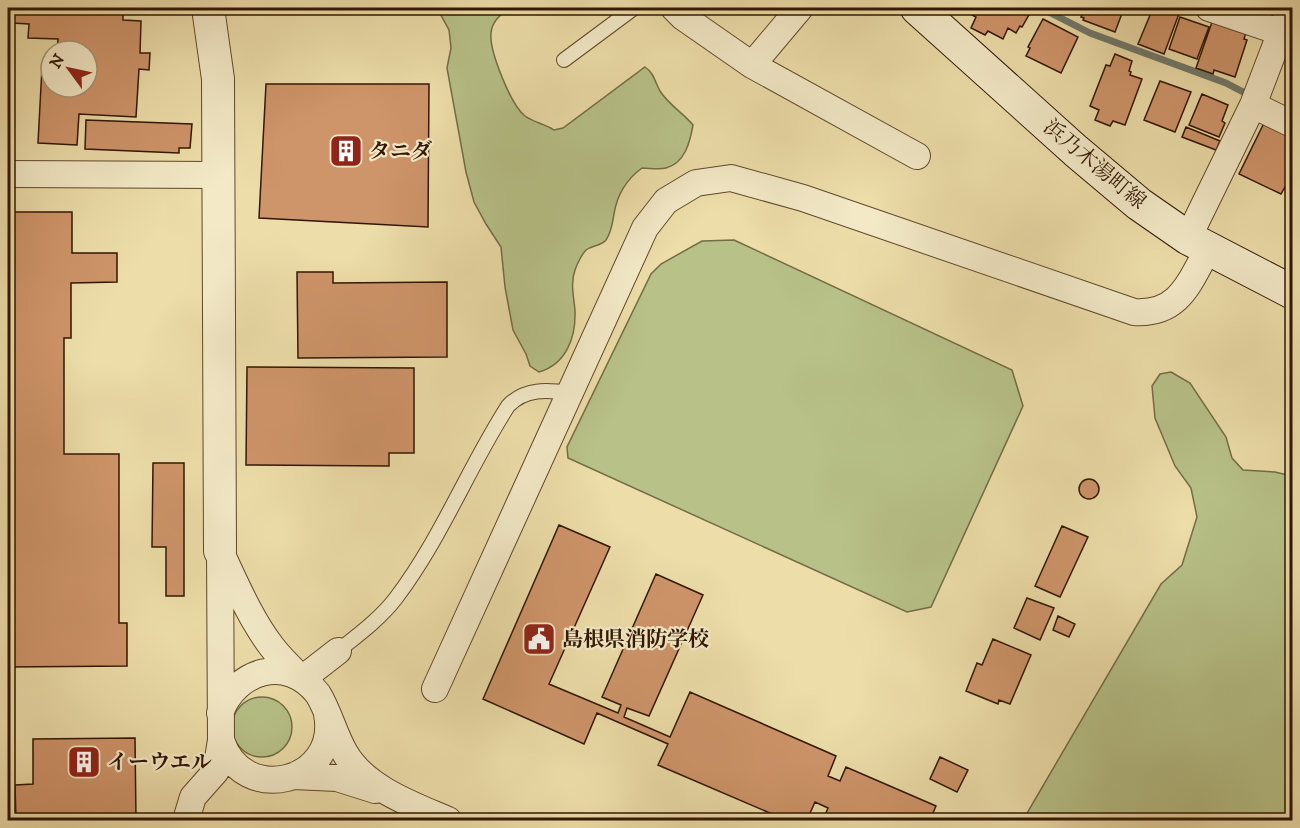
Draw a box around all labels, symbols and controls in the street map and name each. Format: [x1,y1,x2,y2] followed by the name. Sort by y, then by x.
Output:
[39,39,99,99] north arrow
[45,50,69,72] text: N
[1038,114,1151,215] street label: 浜乃木湯町線
[328,133,364,169] building icon: タニダ
[369,139,432,165] place label: タニダ
[521,621,557,657] public building icon: 島根県消防学校
[562,627,709,653] place label: 島根県消防学校
[66,744,102,780] building icon: イーウエル
[107,750,212,776] place label: イーウエル

